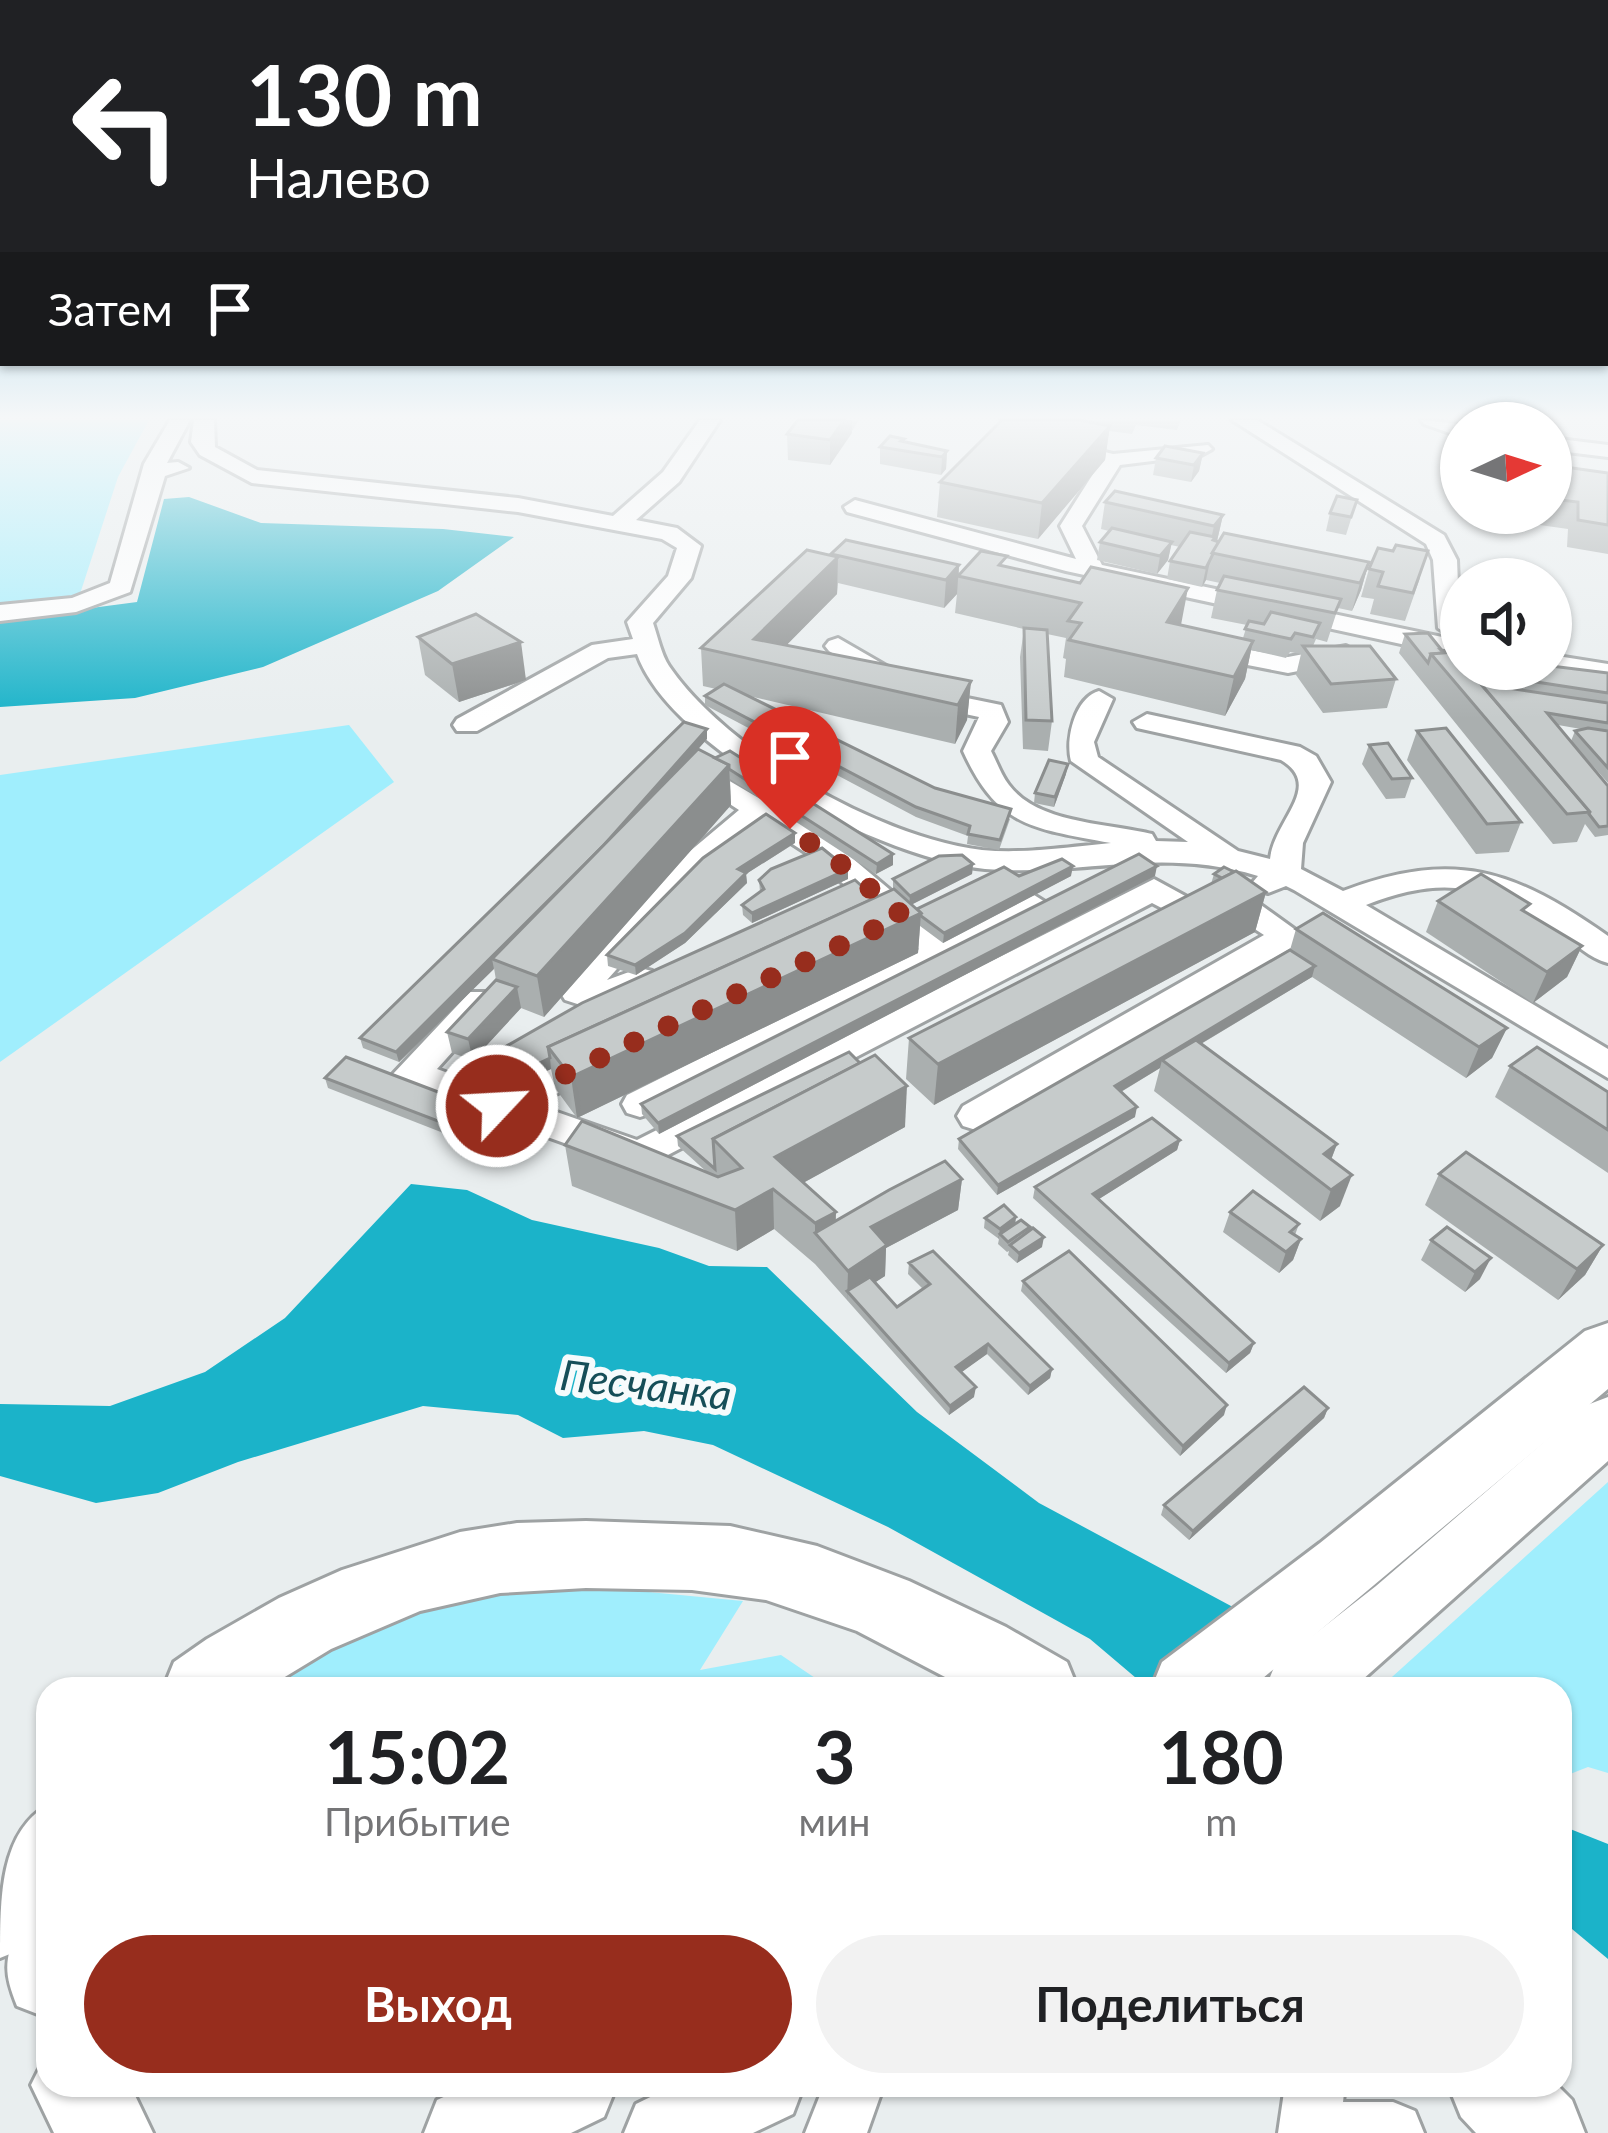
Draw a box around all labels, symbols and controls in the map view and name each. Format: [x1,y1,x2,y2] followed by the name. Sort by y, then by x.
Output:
[246,43,483,144] text: 130 m
[48,48,204,204] icon: left
[246,145,431,210] text: Налево
[197,276,263,342] icon: arrive
[48,282,173,336] text: Затем
[1440,402,1572,534] north arrow
[1440,402,1572,690] map controls
[1440,558,1572,690] button: sound
[739,706,841,829] pin
[757,724,823,790] icon: arrive
[434,1043,560,1169] position arrow
[558,1349,734,1419] water label: Песчанка
[324,1713,510,1799] text: 15:02
[814,1713,855,1799] text: 3
[1159,1713,1284,1799] text: 180
[324,1798,510,1844] text: Прибытие
[799,1798,871,1844] text: мин
[1205,1798,1237,1844] text: m
[84,1935,792,2073] button: Выход
[816,1935,1524,2073] button: Поделиться

